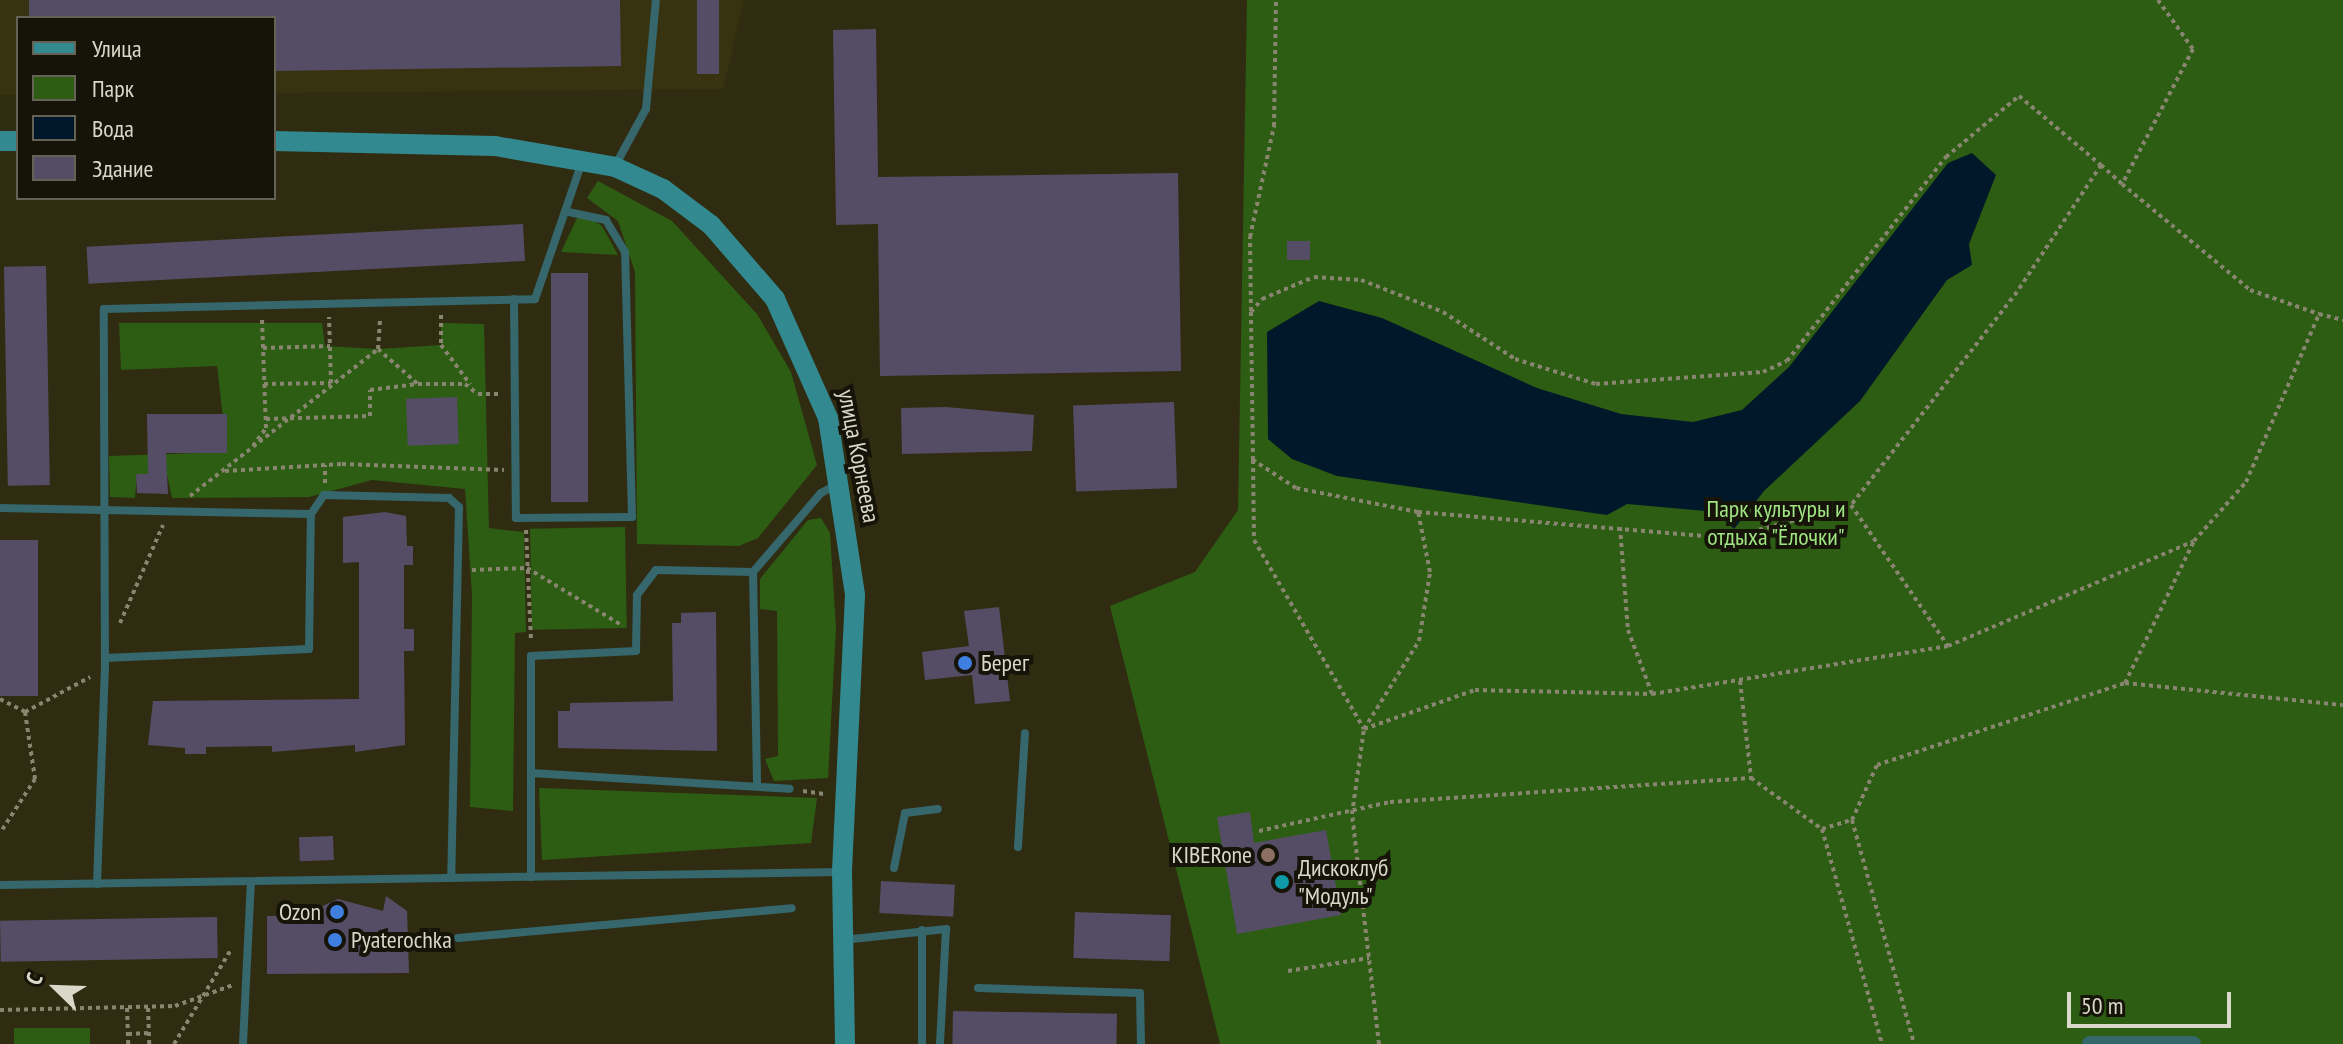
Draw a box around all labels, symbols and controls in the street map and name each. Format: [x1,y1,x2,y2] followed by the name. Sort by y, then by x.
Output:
[16,16,276,200] legend
[92,33,142,64] text: Улица
[92,73,134,104] text: Парк
[92,113,134,144] text: Вода
[92,153,153,184] text: Здание
[832,387,886,525] street label: улица Корнеева
[1707,495,1845,551] park label: Парк культуры и отдыха "Ёлочки"
[981,649,1029,677] place label: Берег
[956,654,974,672] marker: Берег
[1172,841,1252,869] place label: KIBERone
[1259,846,1277,864] marker: KIBERone
[1298,854,1388,910] place label: Дискоклуб "Модуль"
[1273,873,1291,891] marker: Дискоклуб "Модуль"
[279,898,321,926] place label: Ozon
[328,903,346,921] marker: Ozon
[351,926,452,954] place label: Pyaterochka
[326,931,344,949] marker: Pyaterochka
[16,948,96,1028] north arrow
[19,969,49,989] text: С
[2071,976,2235,1026] scale bar
[2081,990,2123,1021] text: 50 m

